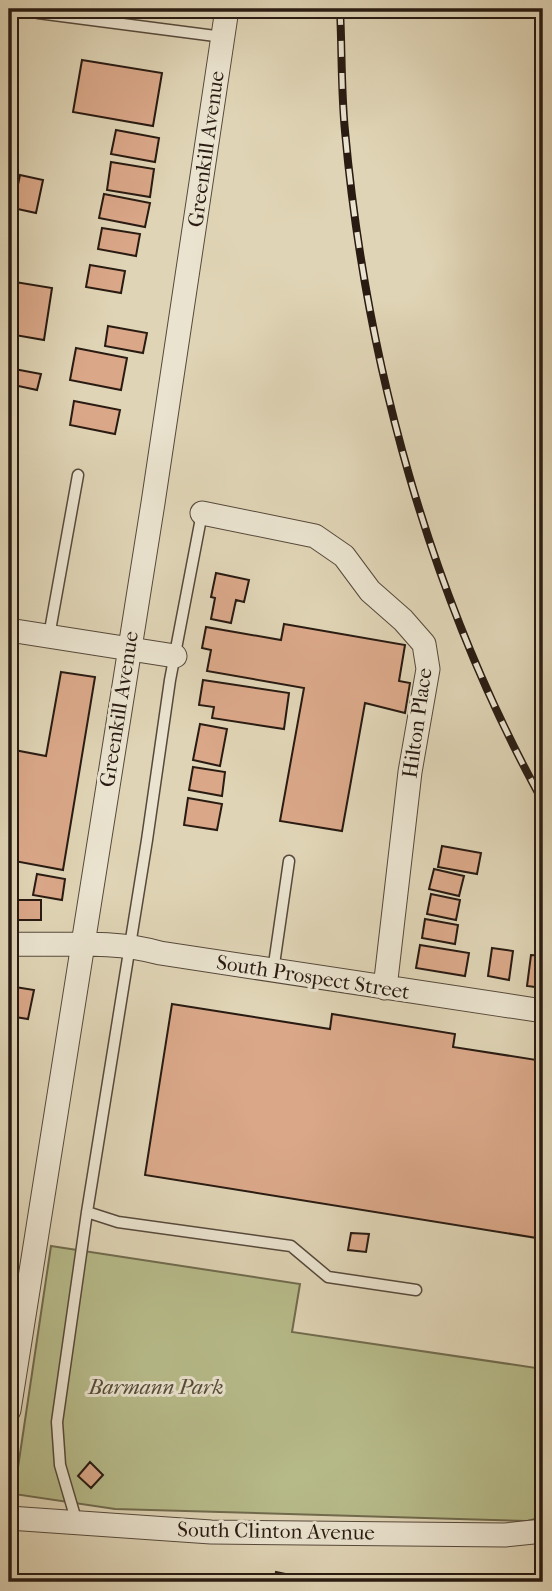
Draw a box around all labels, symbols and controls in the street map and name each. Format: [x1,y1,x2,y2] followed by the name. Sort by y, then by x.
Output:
[183,69,229,229] street label: Greenkill Avenue
[95,629,143,789] street label: Greenkill Avenue
[397,666,437,780] street label: Hilton Place
[215,950,412,1004] street label: South Prospect Street
[88,1375,223,1399] park label: Barmann Park
[177,1517,375,1545] street label: South Clinton Avenue

